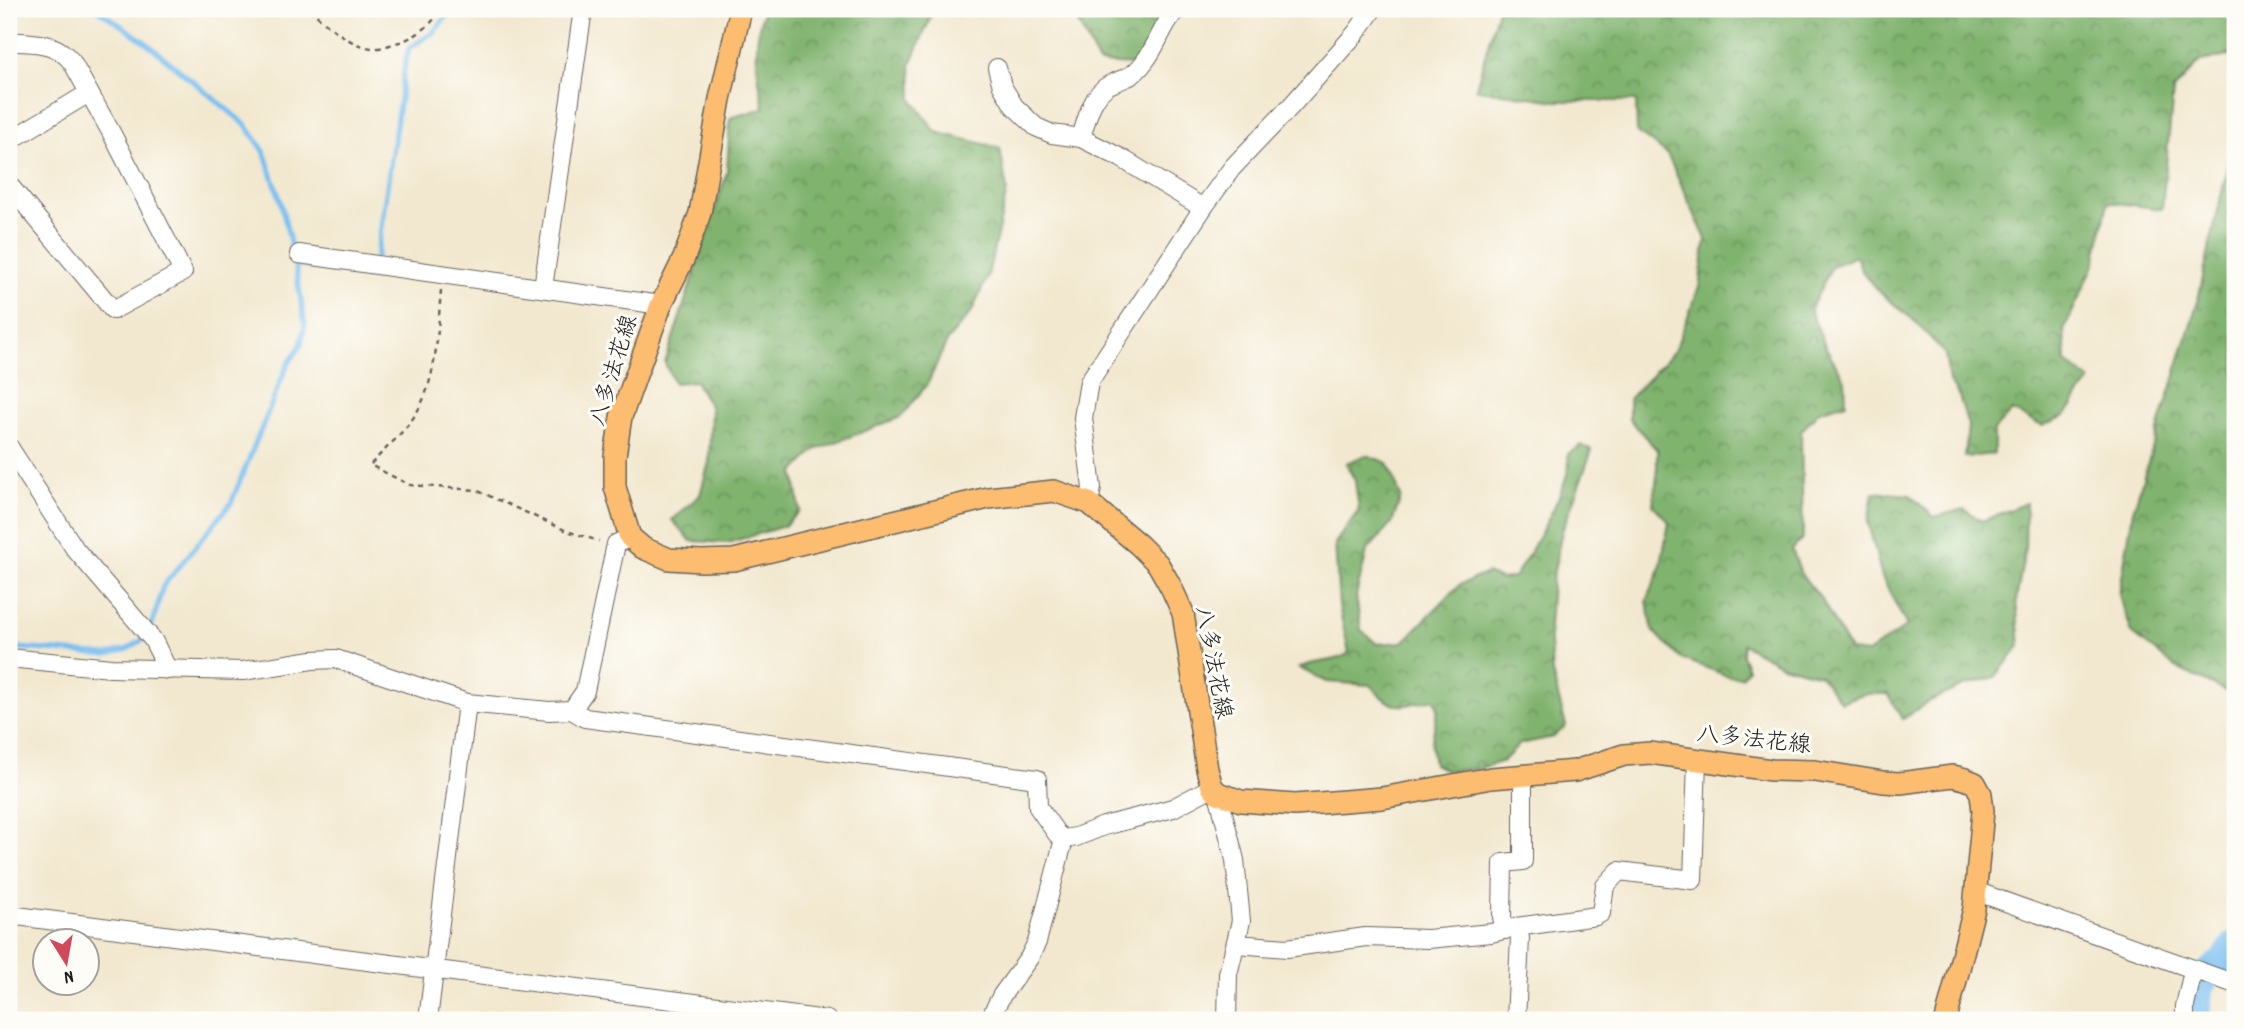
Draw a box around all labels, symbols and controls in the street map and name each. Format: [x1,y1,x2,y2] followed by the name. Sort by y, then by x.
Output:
[583,311,648,431] street label: 八多法花線
[1184,603,1239,722] street label: 八多法花線
[1695,719,1813,764] street label: 八多法花線
[32,928,102,998] north arrow
[61,961,76,989] text: N

